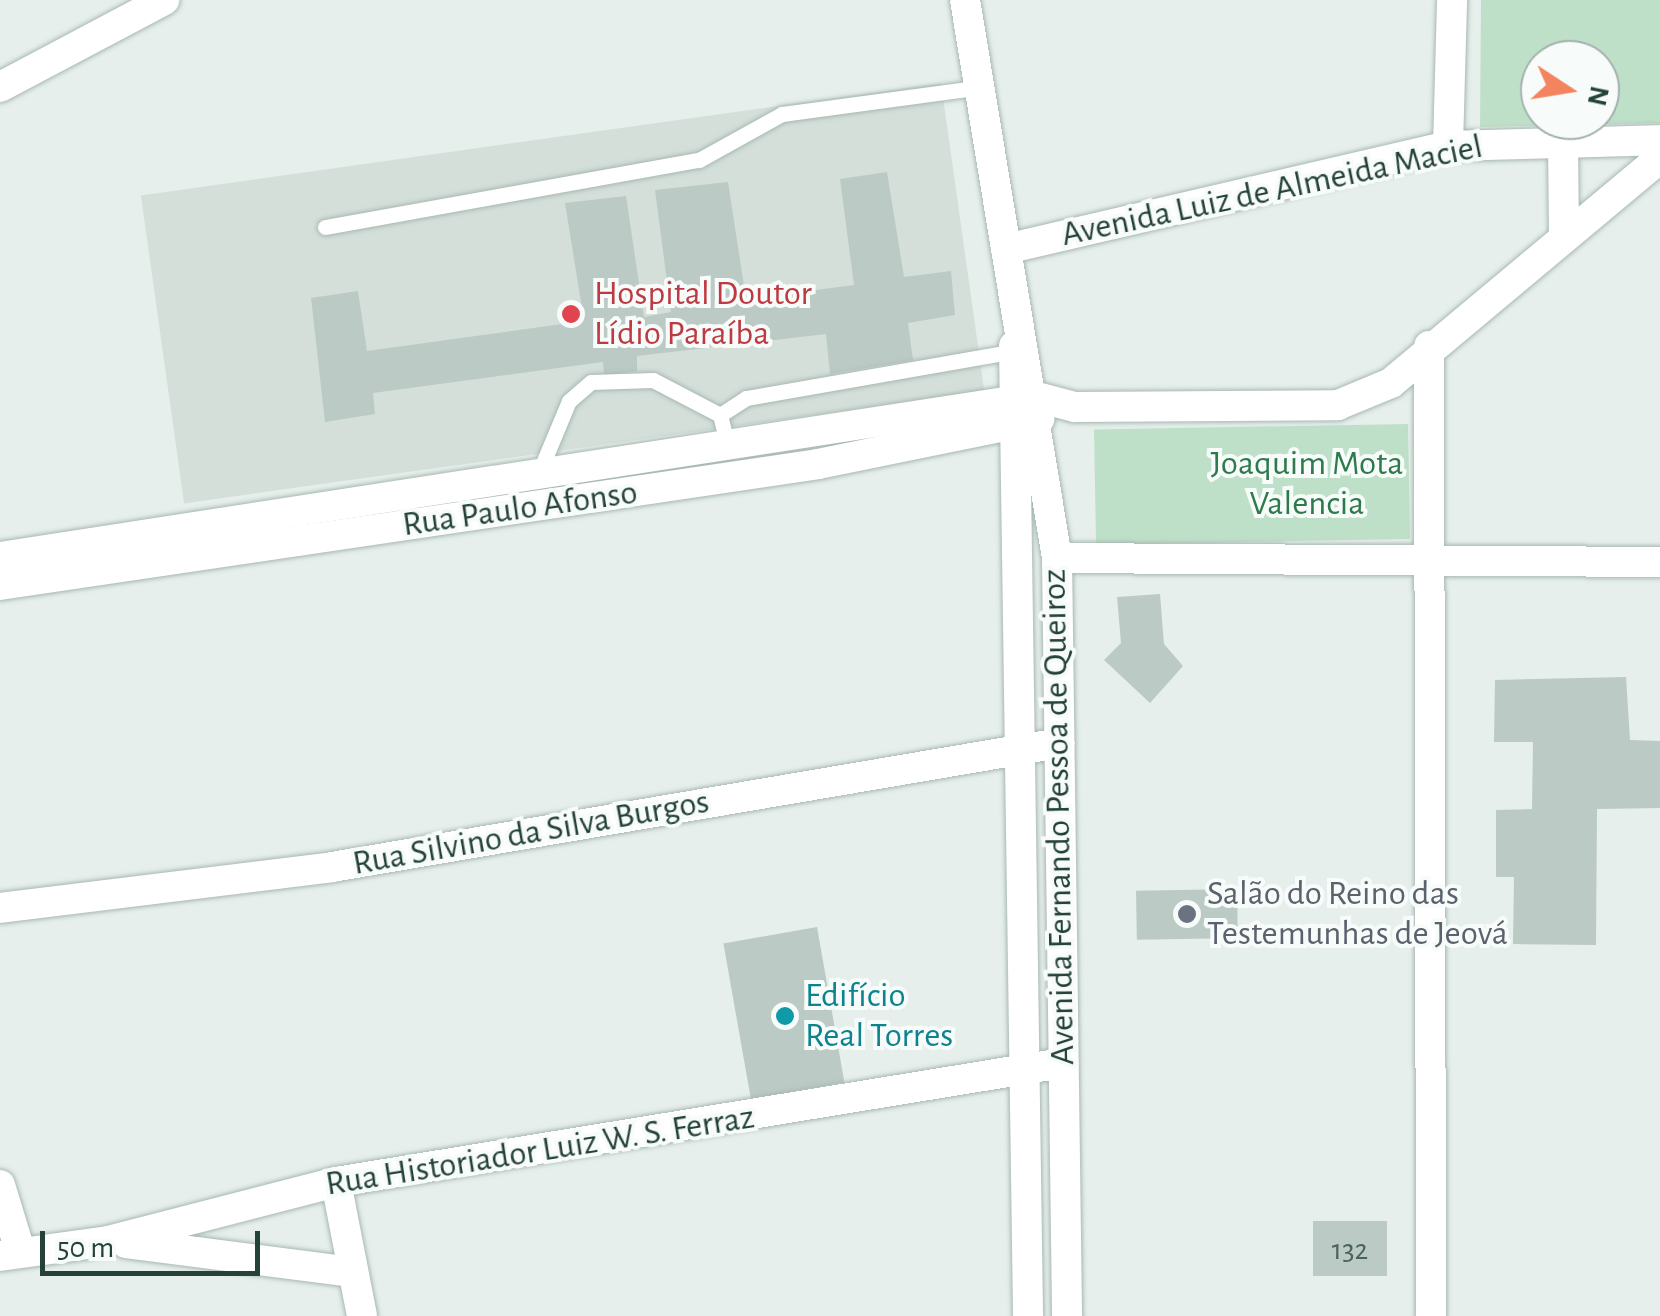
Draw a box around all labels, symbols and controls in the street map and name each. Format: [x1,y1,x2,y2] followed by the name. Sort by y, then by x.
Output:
[1520,40,1620,140] north arrow
[1582,83,1613,108] text: N
[1058,126,1486,256] street label: Avenida Luiz de Almeida Maciel
[594,273,812,355] place label: Hospital Doutor Lídio Paraíba
[558,301,584,327] marker: Hospital Doutor Lídio Paraíba
[1211,443,1403,525] park label: Joaquim Mota Valencia
[400,472,640,546] street label: Rua Paulo Afonso
[1034,569,1084,1065] street label: Avenida Fernando Pessoa de Queiroz
[350,781,712,885] street label: Rua Silvino da Silva Burgos
[1207,873,1508,955] place label: Salão do Reino das Testemunhas de Jeová
[1176,903,1198,925] marker: Salão do Reino das Testemunhas de Jeová
[805,975,953,1057] place label: Edifício Real Torres
[774,1005,796,1027] marker: Edifício Real Torres
[323,1096,757,1206] street label: Rua Historiador Luiz W. S. Ferraz
[45,1211,265,1273] scale bar
[1332,1232,1368,1268] house number: 132
[57,1233,114,1263] text: 50 m

